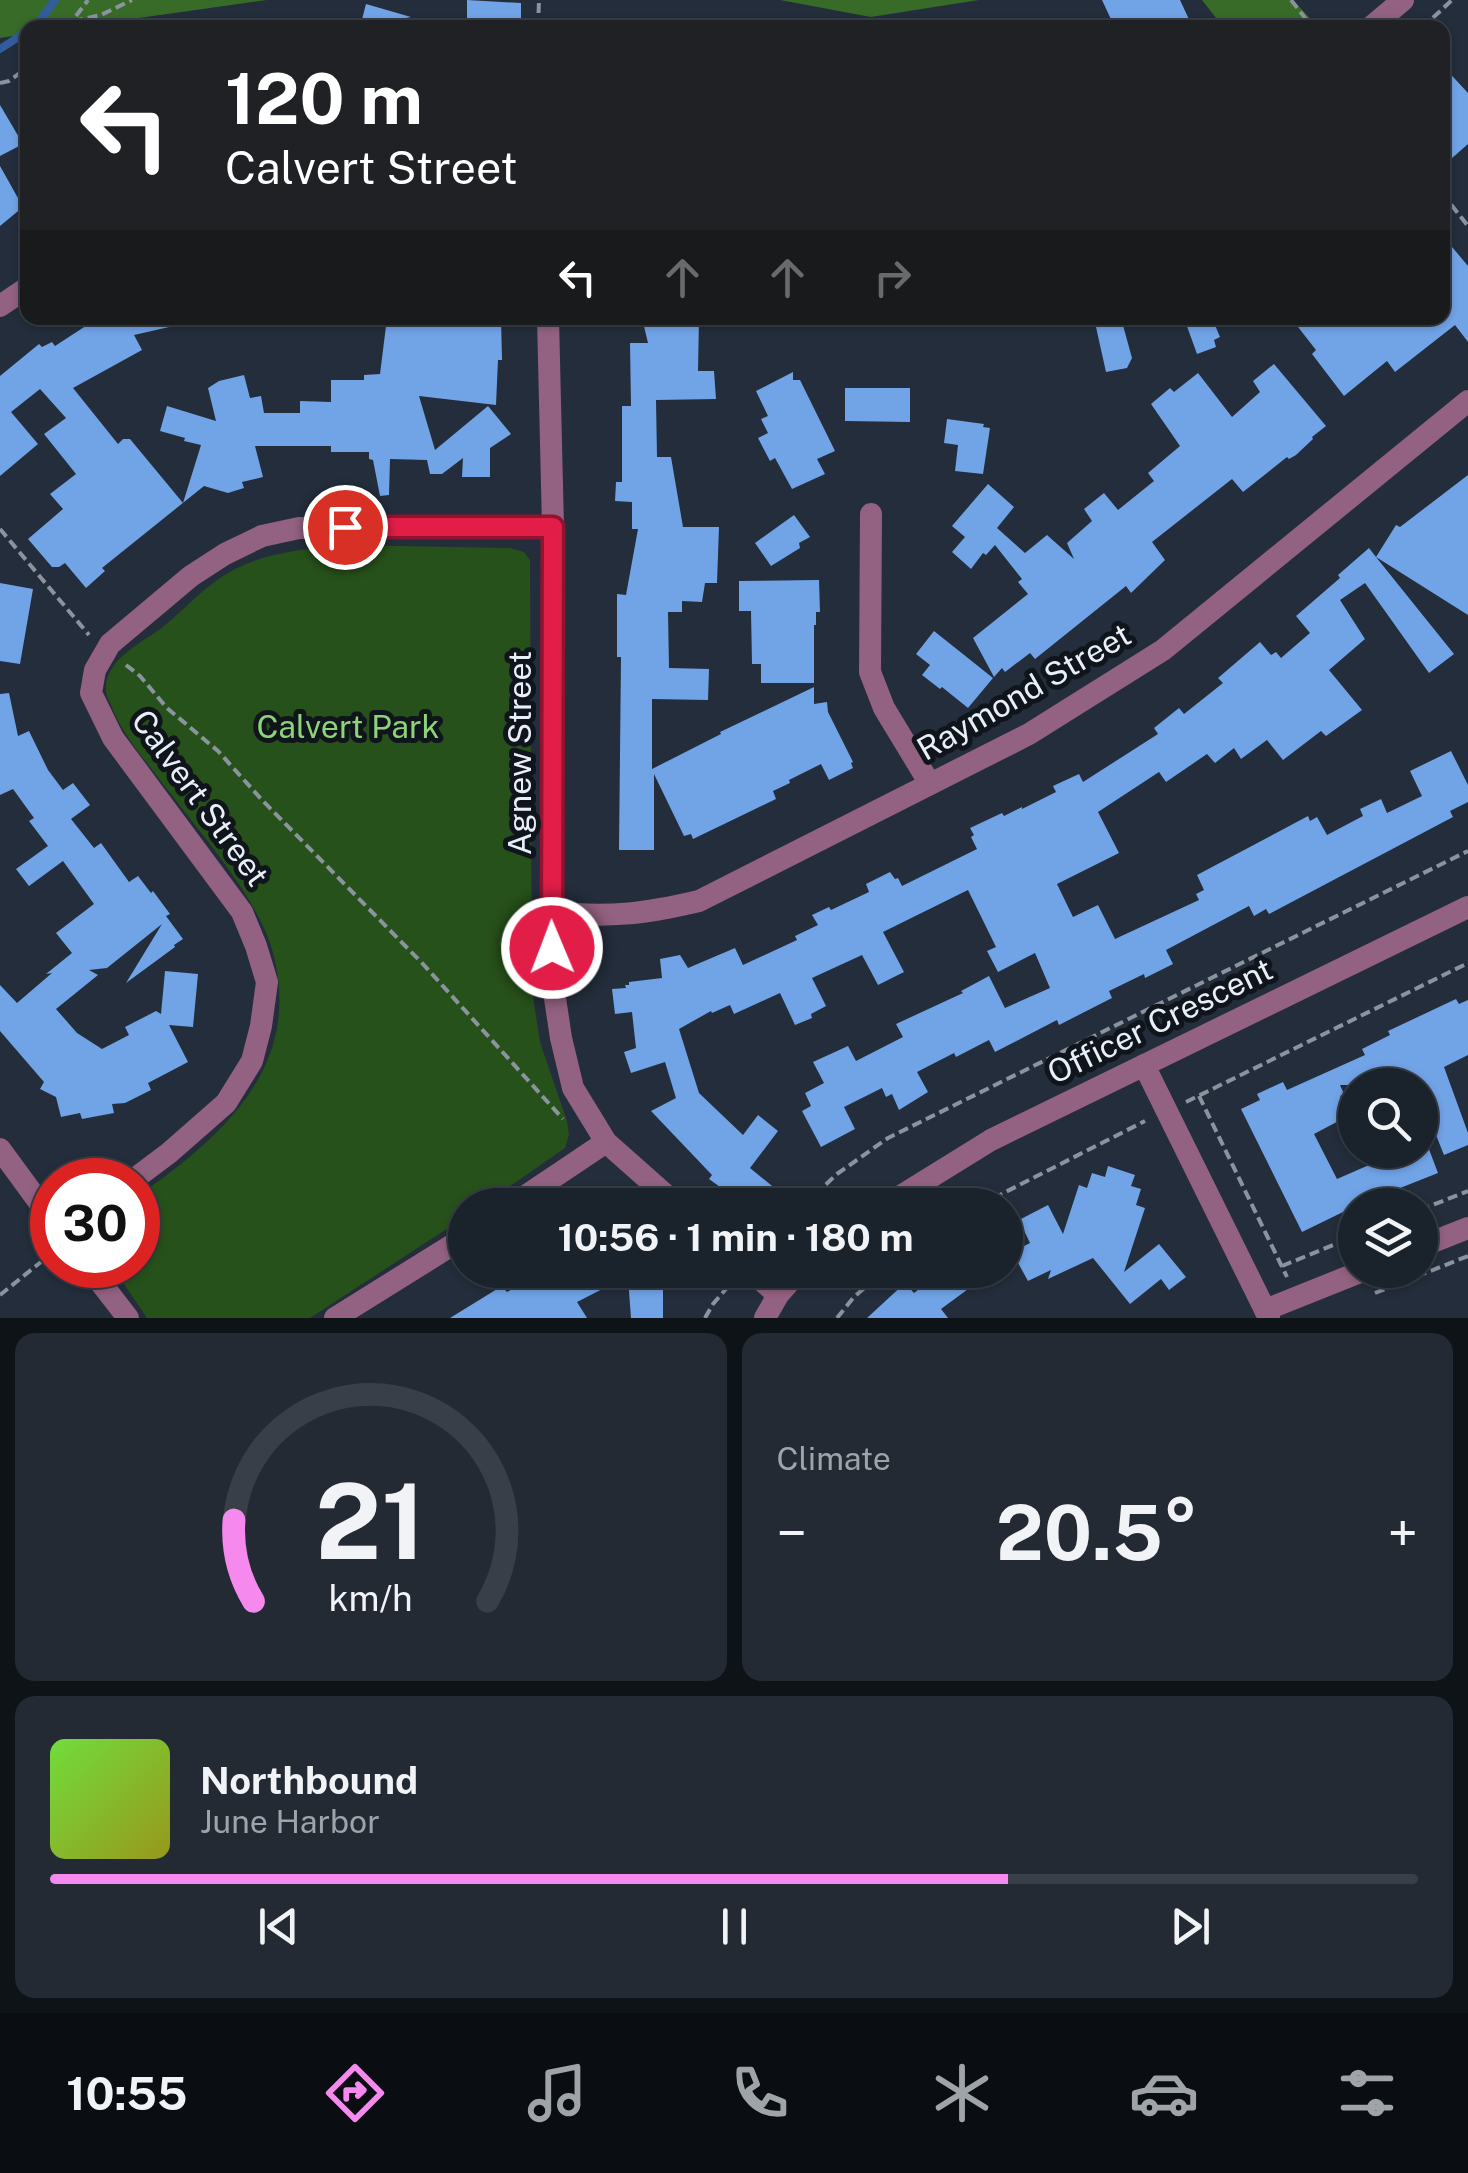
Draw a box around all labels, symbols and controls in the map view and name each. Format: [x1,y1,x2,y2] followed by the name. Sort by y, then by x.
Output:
[225,57,423,140] text: 120 m
[60,60,190,190] icon: left
[225,141,518,194] text: Calvert Street
[550,250,605,305] icon: left
[655,250,710,305] icon: ahead
[760,250,815,305] icon: ahead
[865,250,920,305] icon: right
[303,485,388,570] pin
[318,500,373,555] icon: arrive
[910,615,1137,768] street label: Raymond Street
[501,651,538,855] street label: Agnew Street
[124,703,277,893] street label: Calvert Street
[256,708,440,745] park label: Calvert Park
[500,896,604,1000] position arrow
[1041,950,1278,1091] street label: Officer Crescent
[1338,1068,1438,1288] map controls
[1338,1068,1438,1168] button: search
[30,1158,160,1288] speed limit sign: 30
[1338,1188,1438,1288] button: layers
[558,1215,913,1260] text: 10:56 · 1 min · 180 m
[777,1440,891,1477] text: Climate
[315,1460,426,1582] text: 21
[996,1489,1198,1577] text: 20.5°
[777,1501,807,1565] text: −
[1387,1501,1418,1565] text: +
[329,1577,413,1619] text: km/h
[200,1758,418,1803] text: Northbound
[200,1803,380,1840] text: June Harbor
[251,1899,306,1954] icon: previous
[707,1899,762,1954] icon: pause
[1163,1899,1218,1954] icon: next
[320,2058,390,2128] icon: directions
[522,2058,592,2128] icon: music
[725,2058,795,2128] icon: phone
[927,2058,997,2128] icon: climate
[1129,2058,1199,2128] icon: car
[1332,2058,1402,2128] icon: filters
[66,2067,187,2120] text: 10:55

